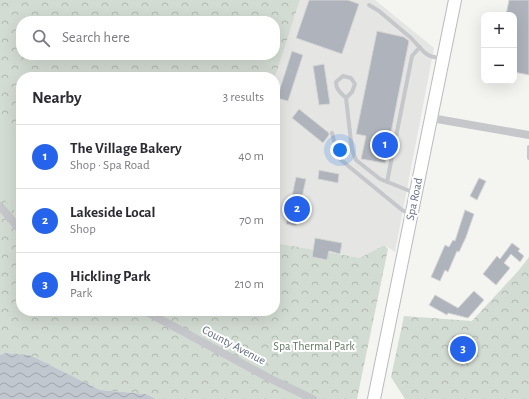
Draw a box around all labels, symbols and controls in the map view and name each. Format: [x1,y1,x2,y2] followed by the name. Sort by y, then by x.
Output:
[481,12,517,84] map controls
[481,12,517,48] button: +
[16,16,280,60] search box
[30,27,52,49] icon: search
[62,30,130,45] text: Search here
[481,48,517,84] button: −
[32,89,82,106] text: Nearby
[223,91,264,104] text: 3 results
[372,130,398,160] pin: 1
[330,140,350,160] your location
[70,141,182,156] text: The Village Bakery
[43,150,47,163] text: 1
[238,150,264,163] text: 40 m
[70,159,150,172] text: Shop · Spa Road
[404,177,424,221] street label: Spa Road
[284,194,310,224] pin: 2
[70,205,155,220] text: Lakeside Local
[42,214,48,227] text: 2
[239,214,264,227] text: 70 m
[70,223,96,236] text: Shop
[70,269,151,284] text: Hickling Park
[42,278,48,291] text: 3
[234,278,264,291] text: 210 m
[70,287,92,300] text: Park
[200,323,268,368] street label: County Avenue
[450,334,476,364] pin: 3
[273,340,355,352] park label: Spa Thermal Park

